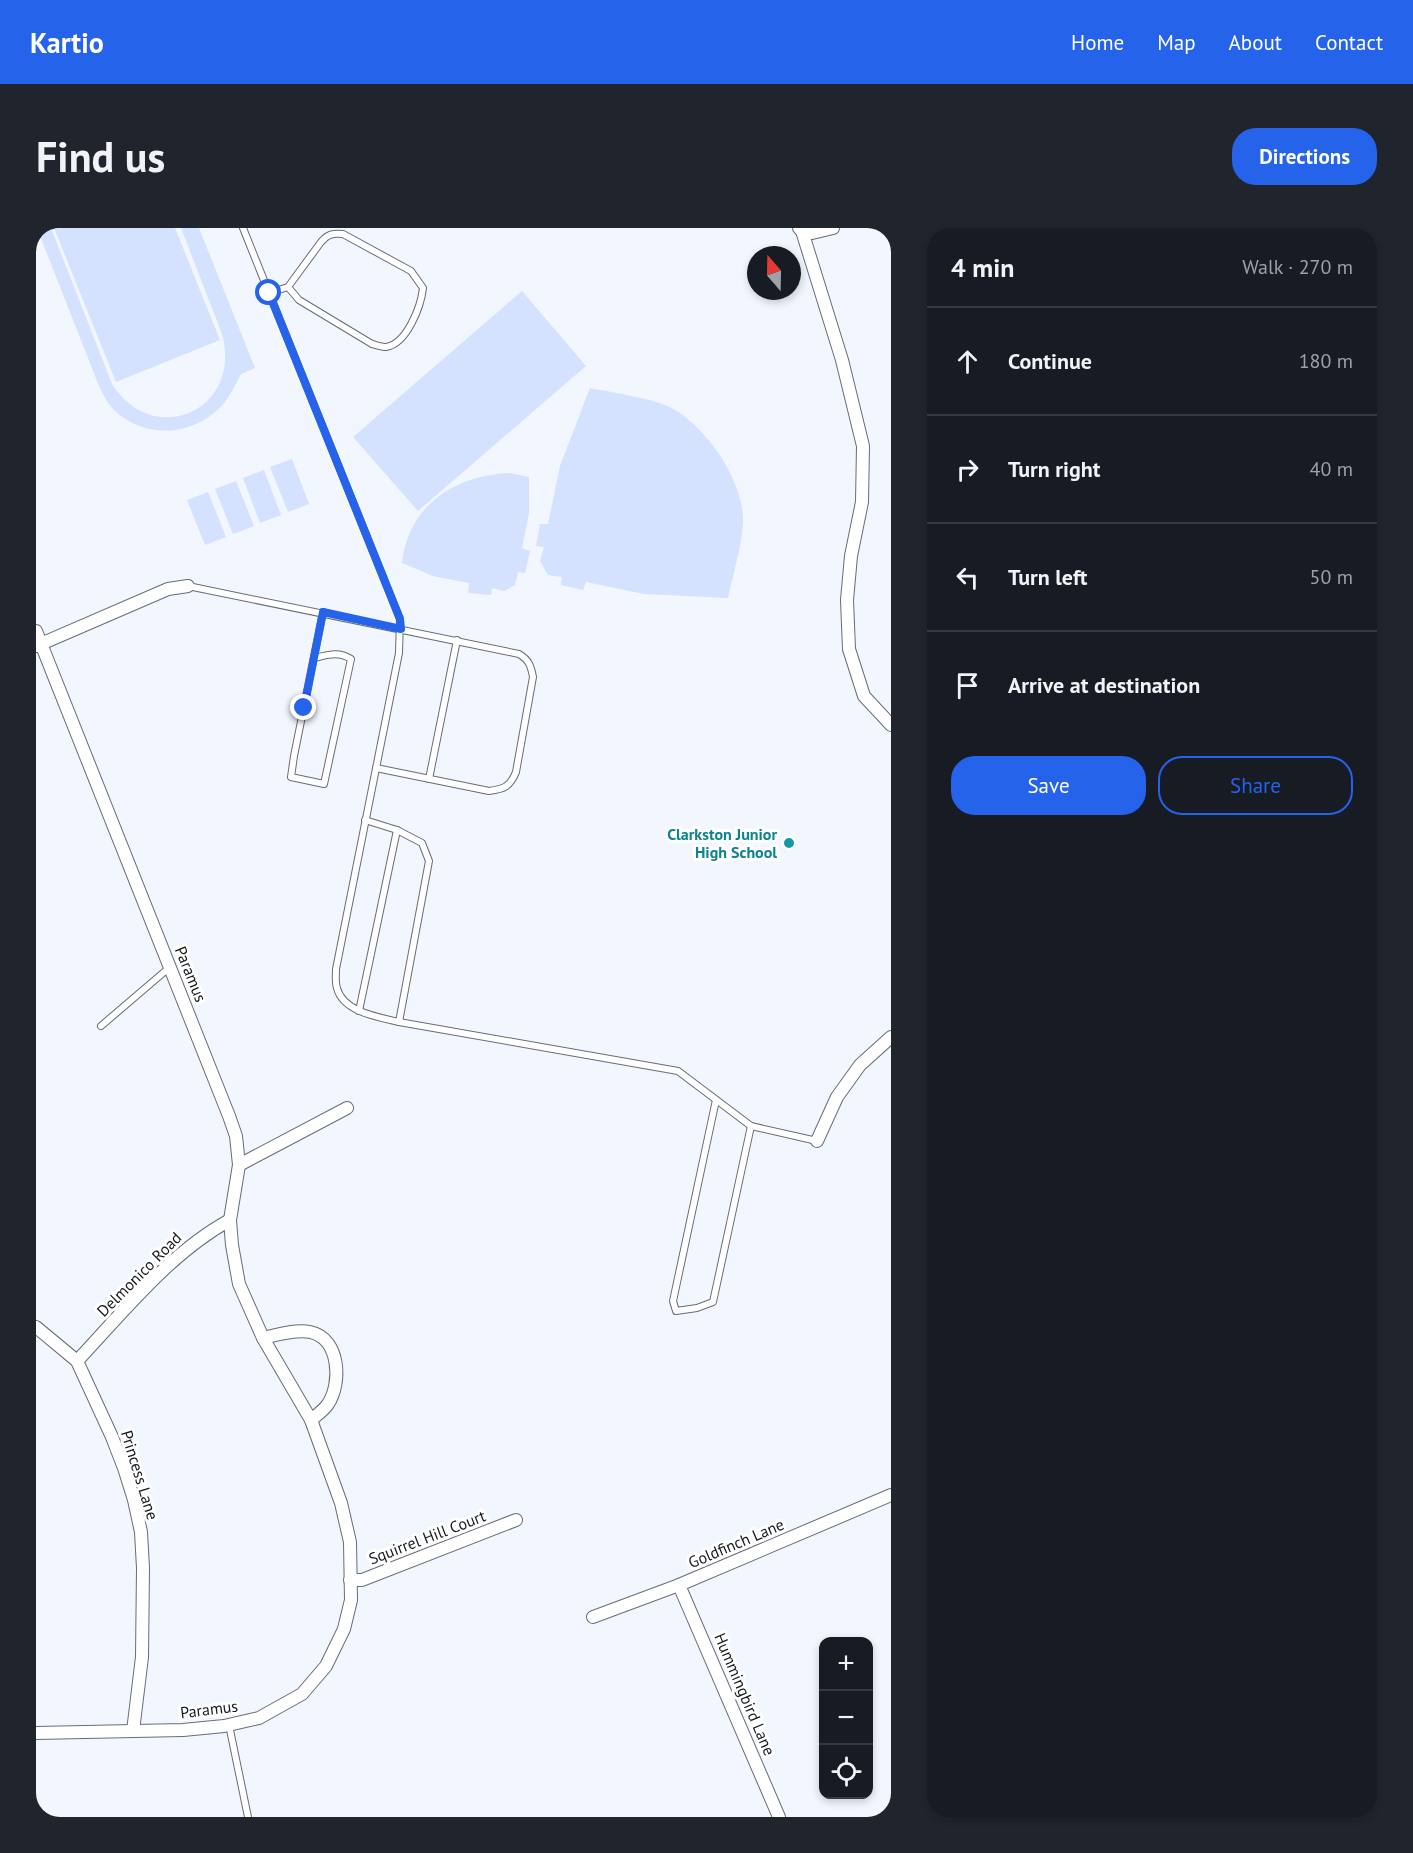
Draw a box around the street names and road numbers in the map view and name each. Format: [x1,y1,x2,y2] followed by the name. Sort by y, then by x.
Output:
[171,943,211,1005] street label: Paramus
[93,1228,185,1320] street label: Delmonico Road
[117,1428,163,1522] street label: Princess Lane
[366,1505,489,1569] street label: Squirrel Hill Court
[685,1514,787,1572] street label: Goldfinch Lane
[710,1630,780,1758] street label: Hummingbird Lane
[179,1696,239,1722] street label: Paramus

